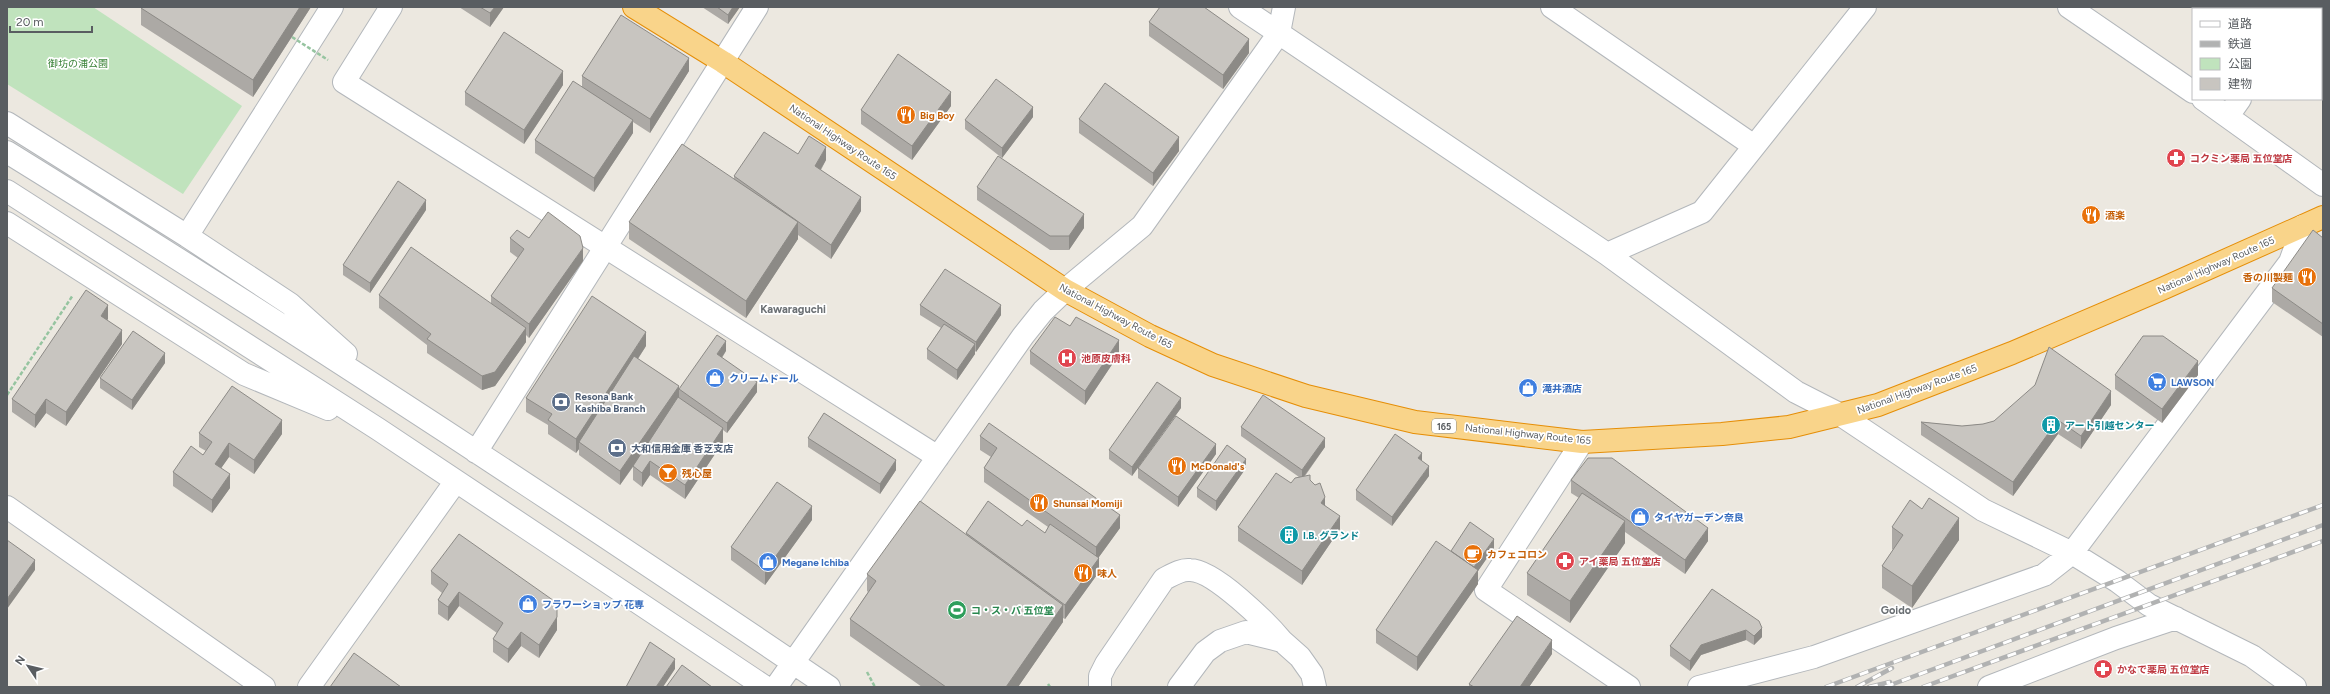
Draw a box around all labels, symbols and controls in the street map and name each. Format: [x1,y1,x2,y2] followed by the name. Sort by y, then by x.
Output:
[10,8,92,34] scale bar
[2192,8,2322,100] legend
[16,15,44,29] text: 20 m
[2228,17,2252,31] text: 道路
[2228,37,2252,51] text: 鉄道
[48,57,108,70] park label: 御坊の浦公園
[2228,57,2252,71] text: 公園
[2228,77,2252,91] text: 建物
[787,101,899,183] street label: National Highway Route 165
[895,104,917,126] restaurant icon: Big Boy
[920,109,955,122] place label: Big Boy
[2165,147,2187,169] pharmacy icon: コクミン薬局 五位堂店
[2190,152,2292,165] place label: コクミン薬局 五位堂店
[2080,204,2102,226] restaurant icon: 酒楽
[2105,209,2125,222] place label: 酒楽
[2156,233,2277,297] street label: National Highway Route 165
[2296,266,2318,288] restaurant icon: 香の川製麺
[2242,271,2293,284] place label: 香の川製麺
[1057,281,1175,352] street label: National Highway Route 165
[760,303,826,316] district label: Kawaraguchi
[1056,347,1078,369] hospital icon: 池原皮膚科
[1081,352,1131,365] place label: 池原皮膚科
[1855,361,1979,417] street label: National Highway Route 165
[704,367,726,389] shop icon: クリームドール
[2146,371,2168,393] supermarket icon: LAWSON
[729,372,799,385] place label: クリームドール
[2171,376,2214,389] place label: LAWSON
[1517,377,1539,399] shop icon: 滝井酒店
[1542,382,1582,395] place label: 滝井酒店
[575,390,646,415] place label: Resona Bank Kashiba Branch
[550,391,572,413] bank icon: Resona Bank Kashiba Branch
[2040,414,2062,436] building icon: アート引越センター
[1432,419,1456,433] road number: 165
[2065,419,2154,432] place label: アート引越センター
[1464,421,1592,447] street label: National Highway Route 165
[606,437,628,459] bank icon: 大和信用金庫 香芝支店
[631,442,733,455] place label: 大和信用金庫 香芝支店
[1166,455,1188,477] restaurant icon: McDonald's
[1191,460,1245,473] place label: McDonald's
[657,462,679,484] bar icon: 残心屋
[681,467,712,480] place label: 残心屋
[1028,492,1050,514] restaurant icon: Shunsai Momiji
[1053,497,1123,510] place label: Shunsai Momiji
[1629,506,1651,528] shop icon: タイヤガーデン奈良
[1654,511,1744,524] place label: タイヤガーデン奈良
[1278,524,1300,546] building icon: I.B. グランド
[1303,529,1359,542] place label: I.B. グランド
[1462,543,1484,565] cafe icon: カフェコロン
[1487,548,1547,561] place label: カフェコロン
[1554,550,1576,572] pharmacy icon: アイ薬局 五位堂店
[757,551,779,573] shop icon: Megane Ichiba
[1579,555,1661,568] place label: アイ薬局 五位堂店
[782,556,849,569] place label: Megane Ichiba
[1072,562,1094,584] restaurant icon: 味人
[1097,567,1117,580] place label: 味人
[517,593,539,615] shop icon: フラワーショップ 花専
[542,598,644,611] place label: フラワーショップ 花専
[946,599,968,621] sports icon: コ・ス・パ 五位堂
[971,604,1053,617] place label: コ・ス・パ 五位堂
[1881,604,1912,617] district label: Goido
[8,646,48,686] north arrow
[12,653,28,668] text: N
[2092,658,2114,680] pharmacy icon: かなで薬局 五位堂店
[2117,663,2209,676] place label: かなで薬局 五位堂店

